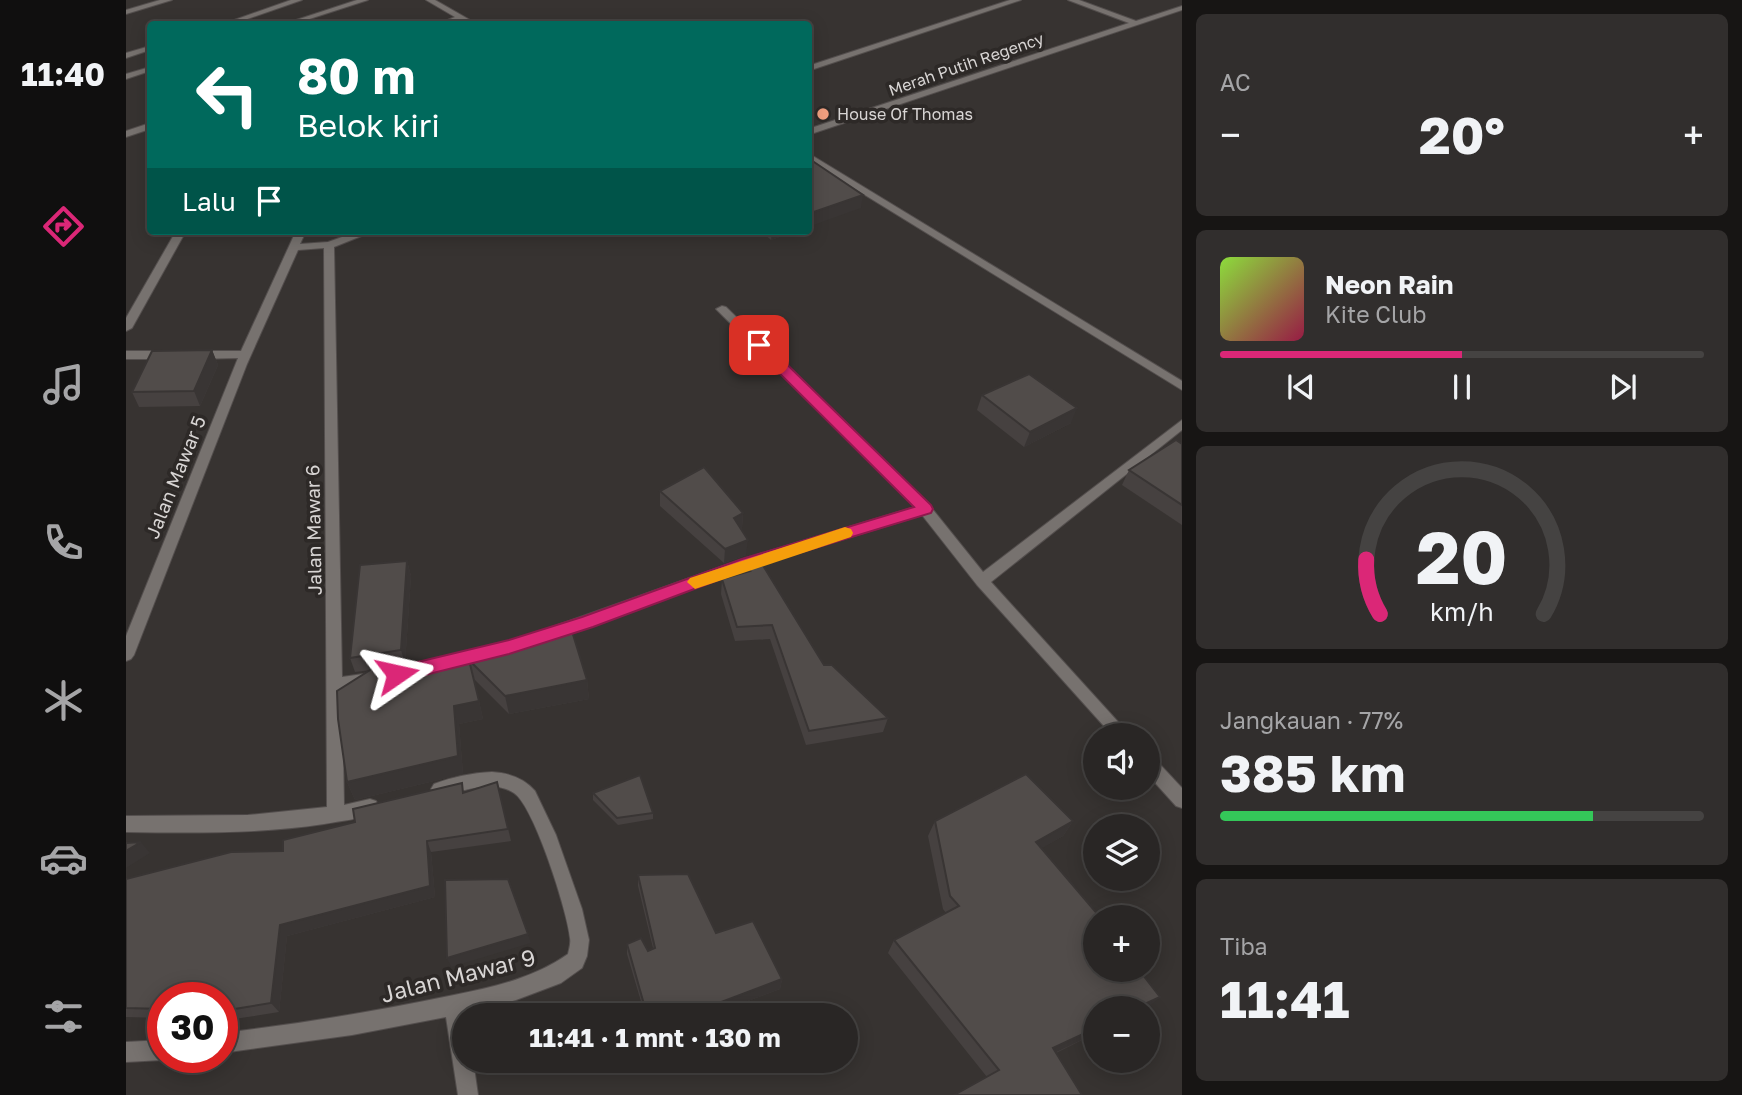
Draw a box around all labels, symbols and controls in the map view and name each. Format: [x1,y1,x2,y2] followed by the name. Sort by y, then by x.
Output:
[886,28,1046,100] street label: Merah Putih Regency
[297,46,415,105] text: 80 m
[182,49,273,140] icon: left
[21,55,105,93] text: 11:40
[1220,68,1251,96] text: AC
[1419,103,1505,165] text: 20°
[837,104,973,124] place label: House Of Thomas
[297,106,440,144] text: Belok kiri
[815,106,831,122] marker: House Of Thomas
[1220,112,1241,157] text: −
[1683,112,1704,157] text: +
[250,182,288,220] icon: arrive
[182,186,236,217] text: Lalu
[39,202,88,251] icon: directions
[1325,269,1454,300] text: Neon Rain
[1325,300,1426,328] text: Kite Club
[729,315,789,375] pin
[740,326,778,364] icon: arrive
[39,360,88,409] icon: music
[1282,368,1320,406] icon: previous
[1443,368,1481,406] icon: pause
[1604,368,1642,406] icon: next
[140,412,210,542] street label: Jalan Mawar 5
[300,464,326,596] street label: Jalan Mawar 6
[1416,513,1508,600] text: 20
[39,518,88,567] icon: phone
[1430,595,1494,626] text: km/h
[360,637,434,711] position arrow
[39,676,88,725] icon: climate
[1220,706,1403,734] text: Jangkauan · 77%
[1083,723,1160,1073] map controls
[1083,723,1160,800] button: sound
[1220,741,1405,803] text: 385 km
[1083,814,1160,891] button: layers
[39,834,88,883] icon: car
[1083,905,1160,982] button: +
[1220,932,1268,960] text: Tiba
[378,942,538,1008] street label: Jalan Mawar 9
[1220,967,1349,1029] text: 11:41
[147,982,238,1073] speed limit sign: 30
[39,992,88,1041] icon: filters
[1083,996,1160,1073] button: −
[529,1022,781,1053] text: 11:41 · 1 mnt · 130 m

